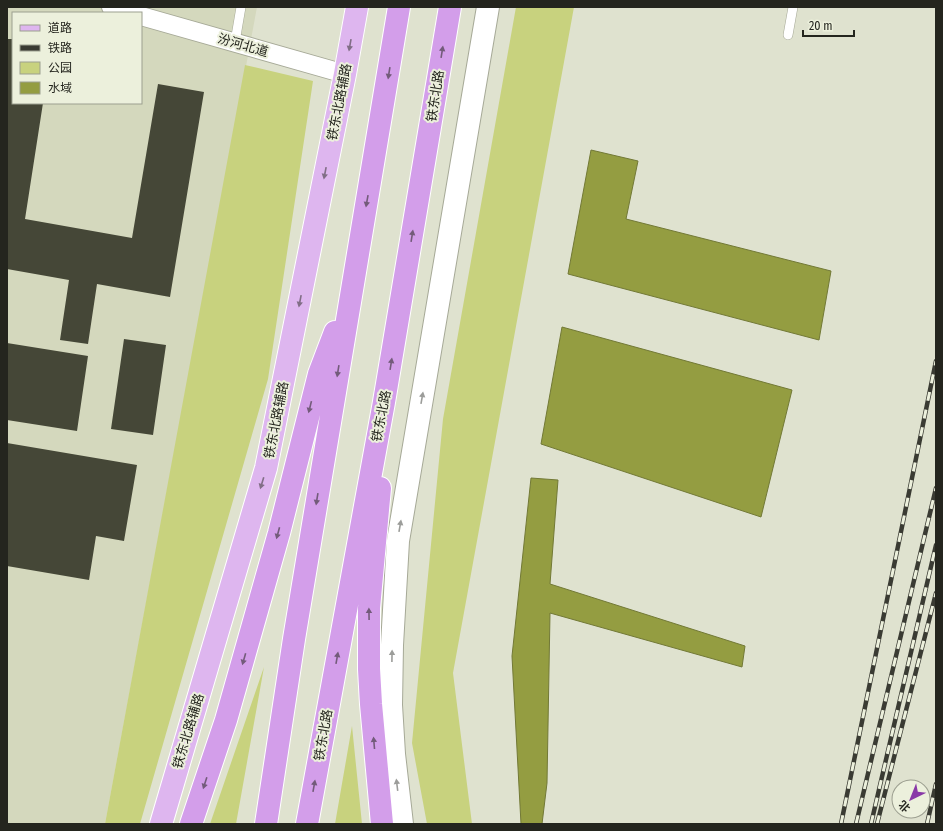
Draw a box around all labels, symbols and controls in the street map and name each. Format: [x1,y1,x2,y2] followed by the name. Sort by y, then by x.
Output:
[12,12,142,104] legend
[803,12,854,38] scale bar
[809,19,833,33] text: 20 m
[48,21,72,35] text: 道路
[216,31,270,59] street label: 汾河北道
[347,39,353,52] one-way arrow
[48,41,72,55] text: 铁路
[440,46,446,58] one-way arrow
[48,61,72,75] text: 公园
[324,62,354,142] street label: 铁东北路辅路
[386,67,392,79] one-way arrow
[424,69,446,123] street label: 铁东北路
[48,81,72,95] text: 水域
[322,167,328,179] one-way arrow
[364,195,370,208] one-way arrow
[409,229,415,242] one-way arrow
[296,294,302,307] one-way arrow
[388,358,394,370] one-way arrow
[335,365,341,377] one-way arrow
[261,380,291,460] street label: 铁东北路辅路
[369,389,393,443] street label: 铁东北路
[419,392,425,404] one-way arrow
[307,401,313,413] one-way arrow
[259,477,265,489] one-way arrow
[314,493,320,505] one-way arrow
[398,520,404,532] one-way arrow
[275,527,281,540] one-way arrow
[366,607,372,620] one-way arrow
[389,649,395,662] one-way arrow
[334,652,340,664] one-way arrow
[241,653,247,665] one-way arrow
[169,692,207,770] street label: 铁东北路辅路
[311,708,335,762] street label: 铁东北路
[371,737,378,749] one-way arrow
[202,777,208,789] one-way arrow
[311,779,317,792] one-way arrow
[394,779,401,791] one-way arrow
[891,779,931,819] north arrow
[896,797,913,814] text: 北

